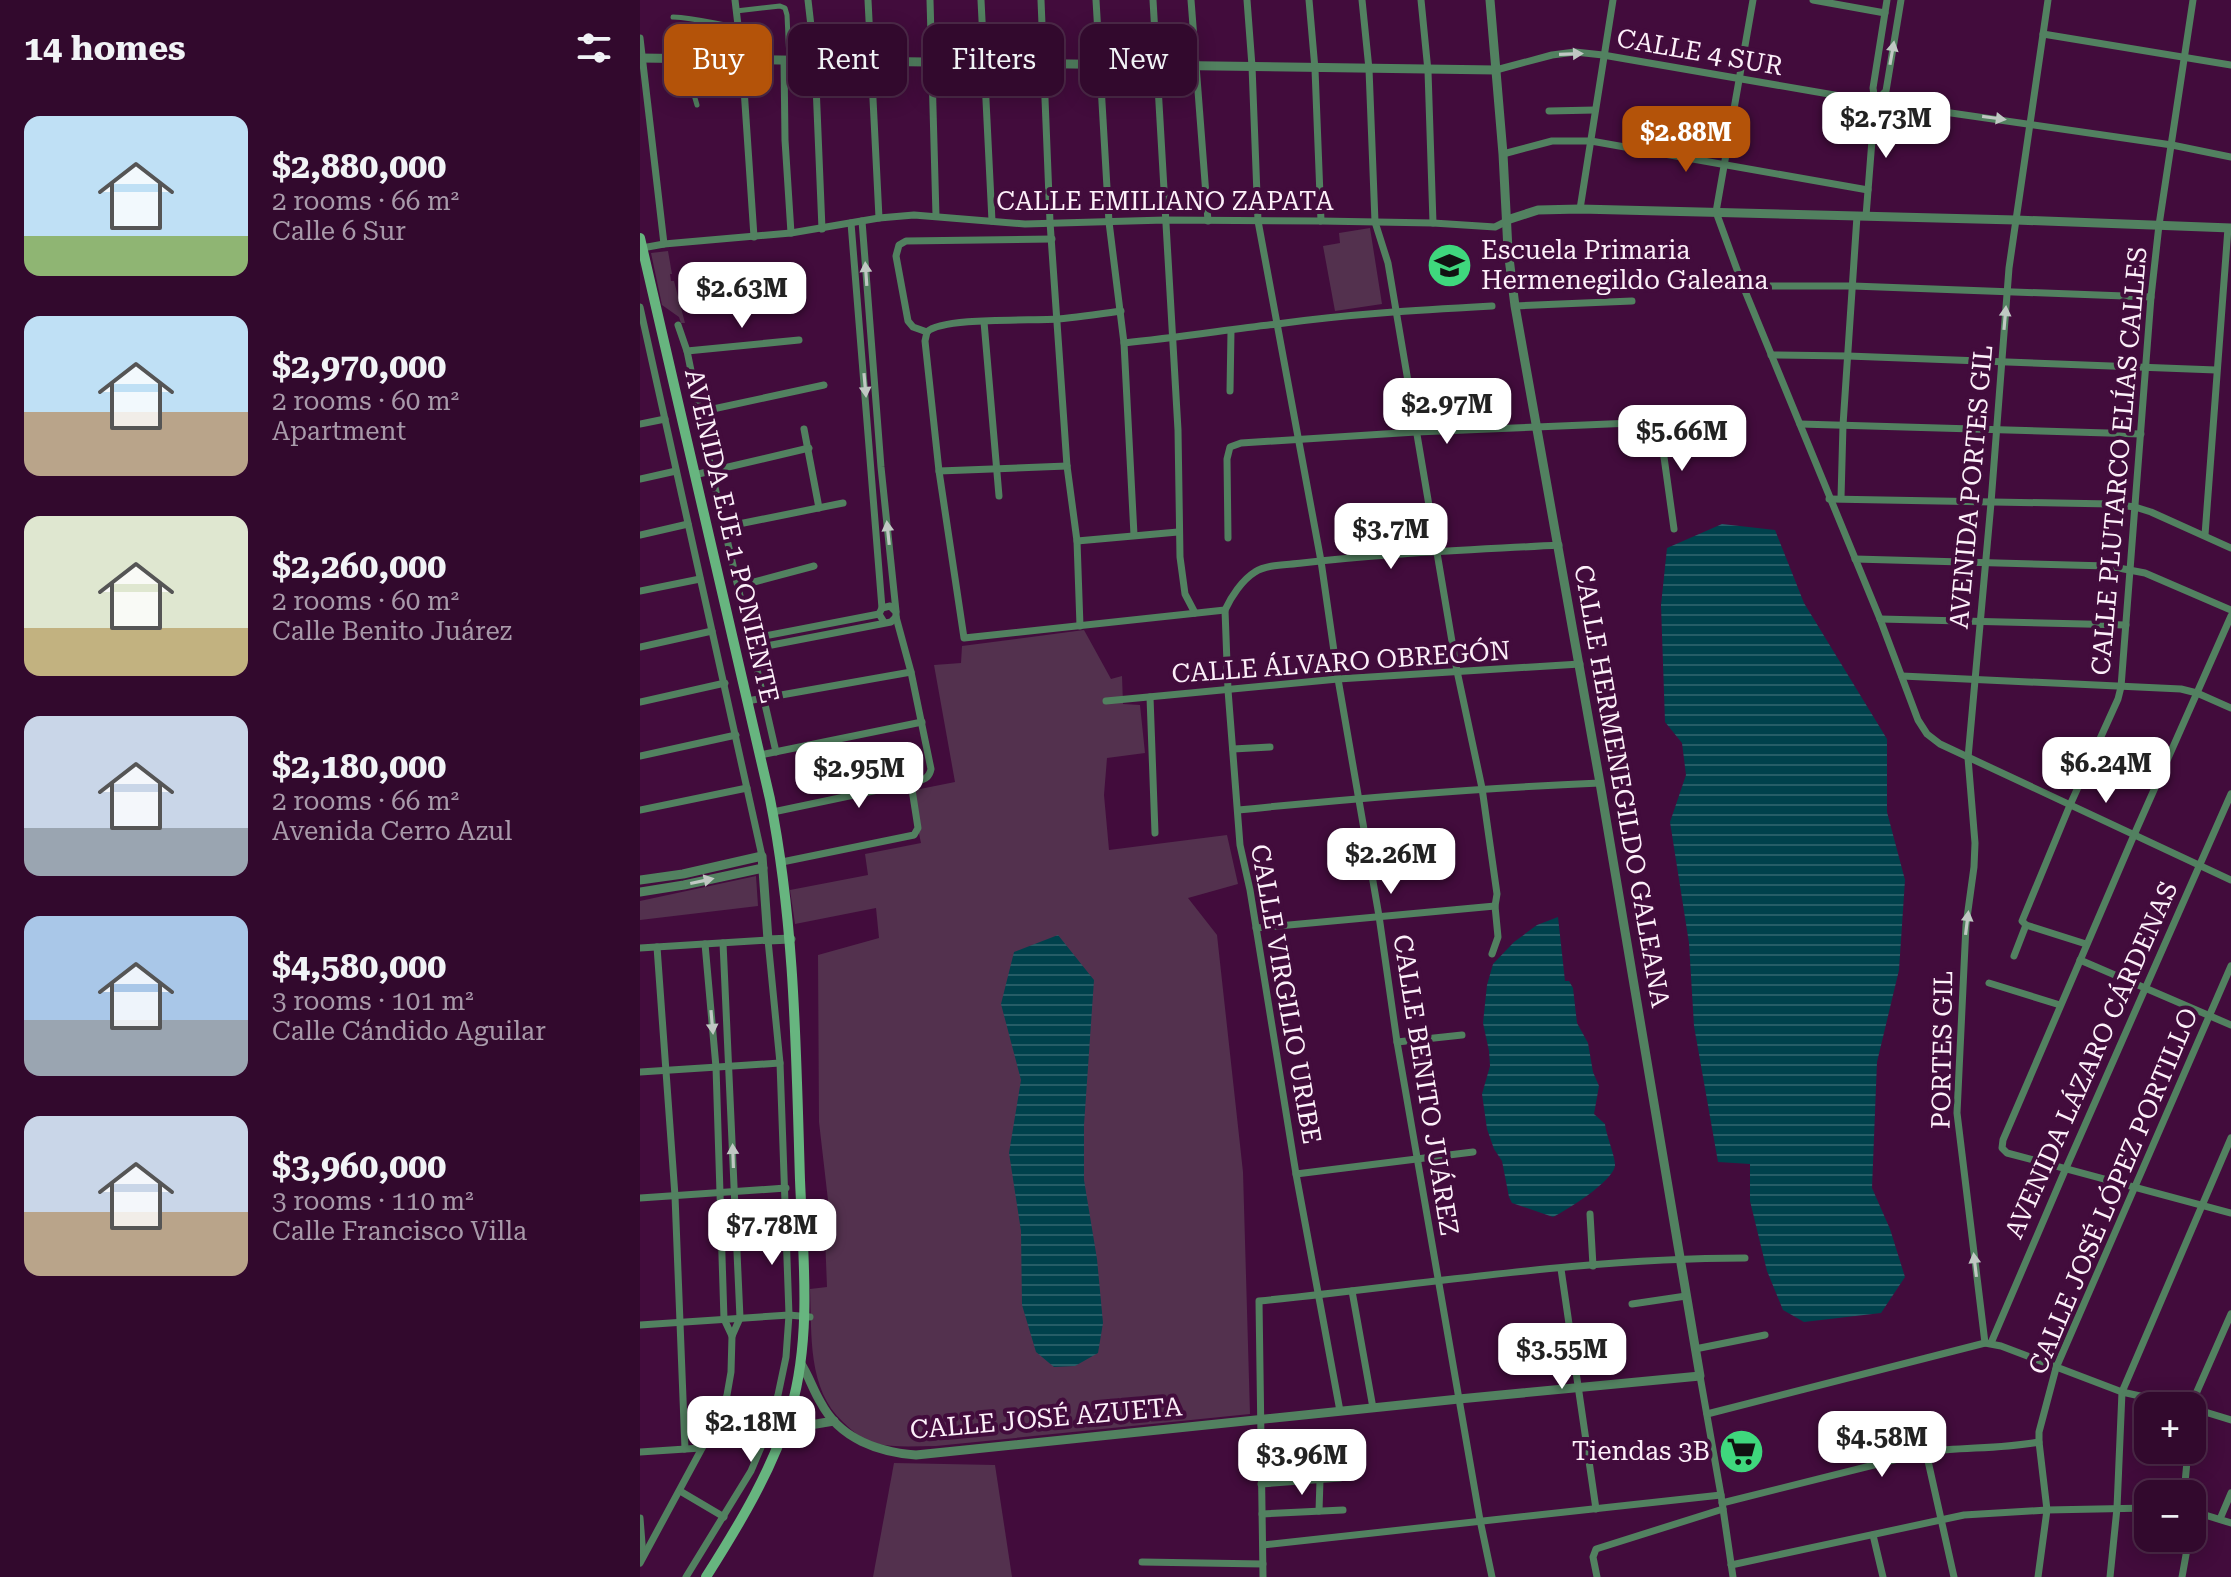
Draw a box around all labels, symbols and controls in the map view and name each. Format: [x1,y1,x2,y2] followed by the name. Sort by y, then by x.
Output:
[1615,23,1785,81] street label: CALLE 4 SUR
[664,24,772,96] chip: Buy
[788,24,907,96] chip: Rent
[923,24,1064,96] chip: Filters
[1080,24,1197,96] chip: New
[572,26,616,70] icon: filters
[24,28,186,68] text: 14 homes
[1886,40,1899,65] one-way arrow
[1559,47,1584,60] one-way arrow
[1821,92,1951,160] pin: $2.73M
[1840,103,1932,133] text: $2.73M
[1621,106,1751,174] pin: $2.88M
[1982,112,2007,125] one-way arrow
[1640,117,1732,147] text: $2.88M
[272,146,446,186] text: $2,880,000
[88,148,184,244] icon: home
[272,186,459,216] text: 2 rooms · 66 m²
[996,186,1334,216] street label: CALLE EMILIANO ZAPATA
[272,216,406,246] text: Calle 6 Sur
[1481,235,1768,295] place label: Escuela Primaria Hermenegildo Galeana
[1426,241,1474,289] school or university icon: Escuela Primaria Hermenegildo Galeana
[2084,245,2153,676] street label: CALLE PLUTARCO ELÍAS CALLES
[859,261,872,286] one-way arrow
[677,262,807,330] pin: $2.63M
[696,273,788,303] text: $2.63M
[1999,305,2012,330] one-way arrow
[1944,344,1998,630] street label: AVENIDA PORTES GIL
[272,346,446,386] text: $2,970,000
[88,348,184,444] icon: home
[679,366,785,706] street label: AVENIDA EJE 1 PONIENTE
[858,373,871,398] one-way arrow
[1382,378,1512,446] pin: $2.97M
[272,386,459,416] text: 2 rooms · 60 m²
[1401,389,1493,419] text: $2.97M
[1617,405,1747,473] pin: $5.66M
[272,416,406,446] text: Apartment
[1636,416,1728,446] text: $5.66M
[1335,503,1447,571] pin: $3.7M
[1353,514,1429,544] text: $3.7M
[882,520,895,545] one-way arrow
[272,546,446,586] text: $2,260,000
[88,548,184,644] icon: home
[1568,562,1676,1010] street label: CALLE HERMENEGILDO GALEANA
[272,586,459,616] text: 2 rooms · 60 m²
[272,616,512,646] text: Calle Benito Juárez
[1171,634,1511,689] street label: CALLE ÁLVARO OBREGÓN
[2041,737,2171,805] pin: $6.24M
[794,742,924,810] pin: $2.95M
[272,746,446,786] text: $2,180,000
[88,748,184,844] icon: home
[2060,748,2152,778] text: $6.24M
[813,753,905,783] text: $2.95M
[272,786,459,816] text: 2 rooms · 66 m²
[272,816,512,846] text: Avenida Cerro Azul
[1326,828,1456,896] pin: $2.26M
[1345,839,1437,869] text: $2.26M
[1245,842,1327,1146] street label: CALLE VIRGILIO URIBE
[689,874,714,887] one-way arrow
[1998,877,2183,1243] street label: AVENIDA LÁZARO CÁRDENAS
[1961,910,1974,935] one-way arrow
[1387,932,1466,1238] street label: CALLE BENITO JUÁREZ
[272,946,446,986] text: $4,580,000
[88,948,184,1044] icon: home
[1926,971,1958,1129] street label: PORTES GIL
[272,986,474,1016] text: 3 rooms · 101 m²
[2021,1003,2204,1379] street label: CALLE JOSÉ LÓPEZ PORTILLO
[706,1010,719,1035] one-way arrow
[272,1016,546,1046] text: Calle Cándido Aguilar
[726,1143,739,1168] one-way arrow
[272,1146,446,1186] text: $3,960,000
[88,1148,184,1244] icon: home
[272,1186,474,1216] text: 3 rooms · 110 m²
[707,1199,837,1267] pin: $7.78M
[726,1210,818,1240] text: $7.78M
[272,1216,527,1246] text: Calle Francisco Villa
[1969,1252,1982,1277] one-way arrow
[1497,1323,1627,1391] pin: $3.55M
[1516,1334,1608,1364] text: $3.55M
[909,1390,1183,1445] street label: CALLE JOSÉ AZUETA
[2134,1392,2206,1552] map controls
[2134,1392,2206,1464] button: +
[686,1396,816,1464] pin: $2.18M
[705,1407,797,1437] text: $2.18M
[1817,1411,1947,1479] pin: $4.58M
[1836,1422,1928,1452] text: $4.58M
[1717,1427,1765,1475] supermarket icon: Tiendas 3B
[1237,1429,1367,1497] pin: $3.96M
[1572,1436,1710,1466] place label: Tiendas 3B
[1256,1440,1348,1470] text: $3.96M
[2134,1480,2206,1552] button: −

